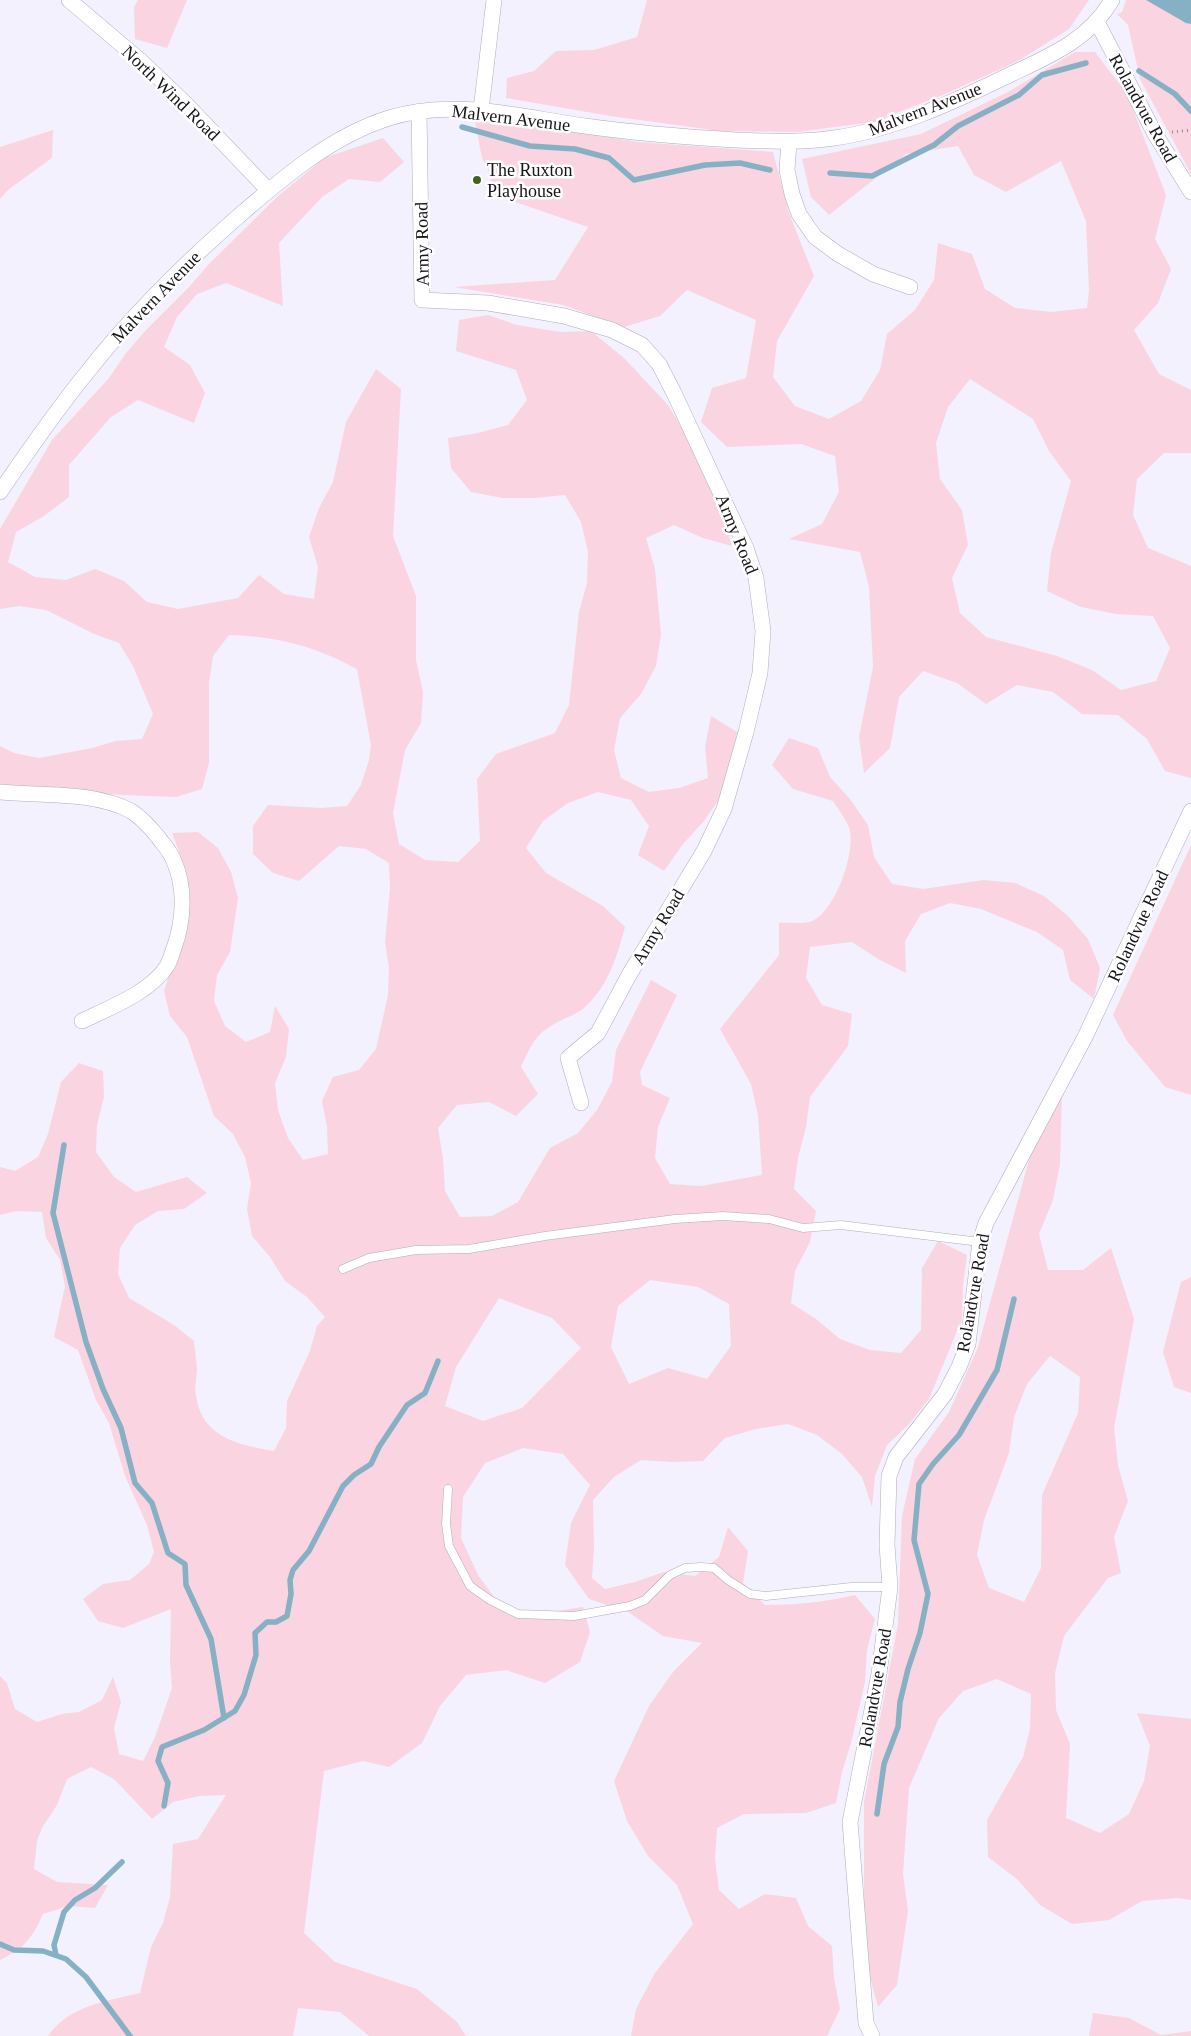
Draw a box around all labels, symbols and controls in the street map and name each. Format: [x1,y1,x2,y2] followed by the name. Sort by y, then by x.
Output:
[118,41,224,145] street label: North Wind Road
[1105,50,1181,166] street label: Rolandvue Road
[866,78,984,140] street label: Malvern Avenue
[451,101,571,135] street label: Malvern Avenue
[487,160,573,201] place label: The Ruxton Playhouse
[471,174,483,186] marker: The Ruxton Playhouse
[411,202,433,286] street label: Army Road
[107,247,205,347] street label: Malvern Avenue
[712,491,762,577] street label: Army Road
[1103,867,1173,985] street label: Rolandvue Road
[628,886,688,968] street label: Army Road
[953,1232,993,1354] street label: Rolandvue Road
[855,1627,895,1749] street label: Rolandvue Road

